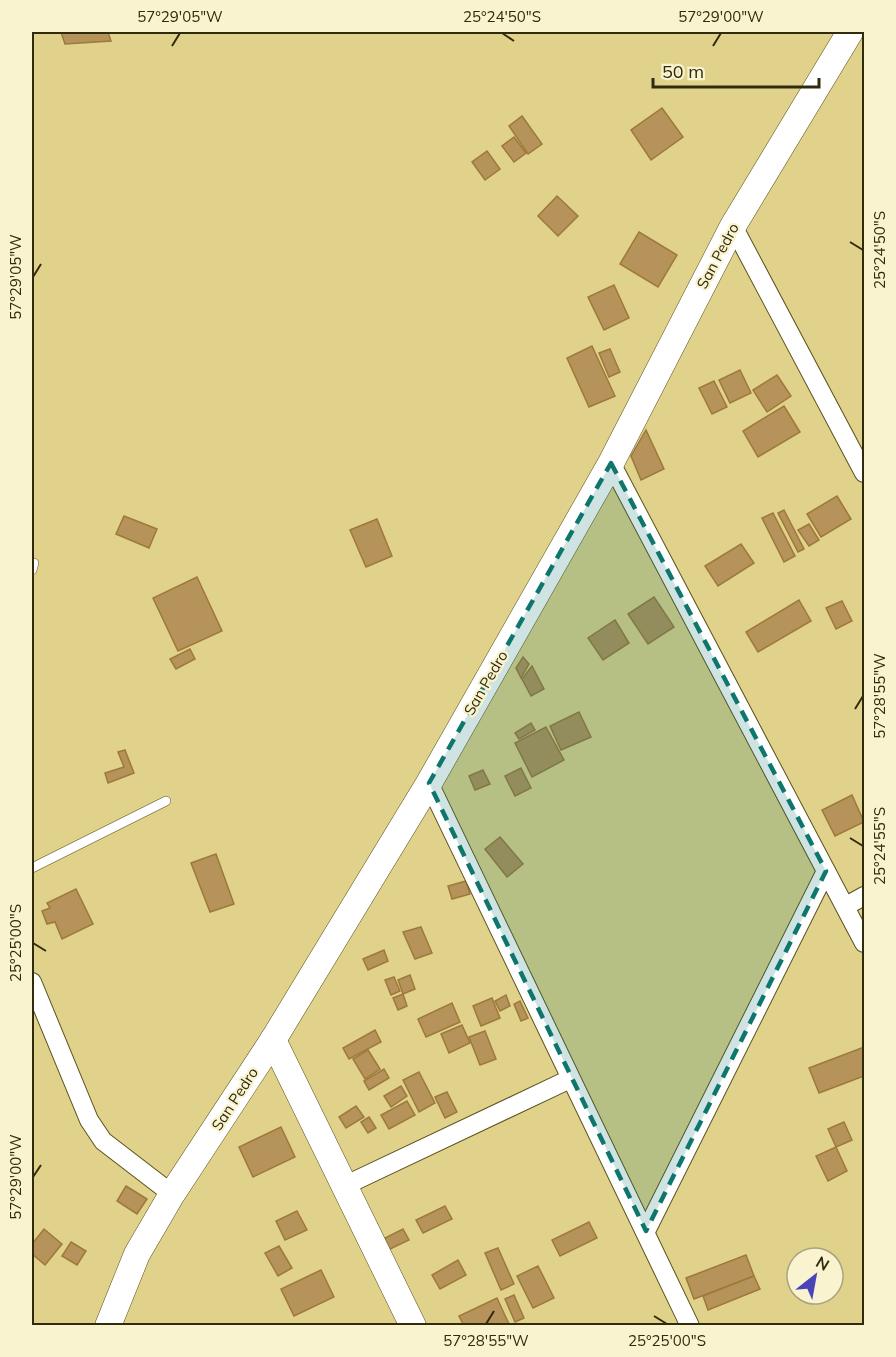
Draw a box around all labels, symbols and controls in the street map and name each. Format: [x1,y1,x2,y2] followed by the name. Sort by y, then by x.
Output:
[137,7,223,26] text: 57°29'05"W
[463,7,541,26] text: 25°24'50"S
[678,7,764,26] text: 57°29'00"W
[653,51,820,89] scale bar
[662,60,704,83] text: 50 m
[870,211,889,289] text: 25°24'50"S
[692,220,743,292] street label: San Pedro
[6,234,25,320] text: 57°29'05"W
[459,647,512,718] street label: San Pedro
[870,653,889,739] text: 57°28'55"W
[870,807,889,885] text: 25°24'55"S
[6,904,25,982] text: 25°25'00"S
[207,1064,262,1134] street label: San Pedro
[6,1134,25,1220] text: 57°29'00"W
[785,1246,845,1306] north arrow
[812,1251,833,1275] text: N
[443,1331,529,1350] text: 57°28'55"W
[628,1331,706,1350] text: 25°25'00"S

